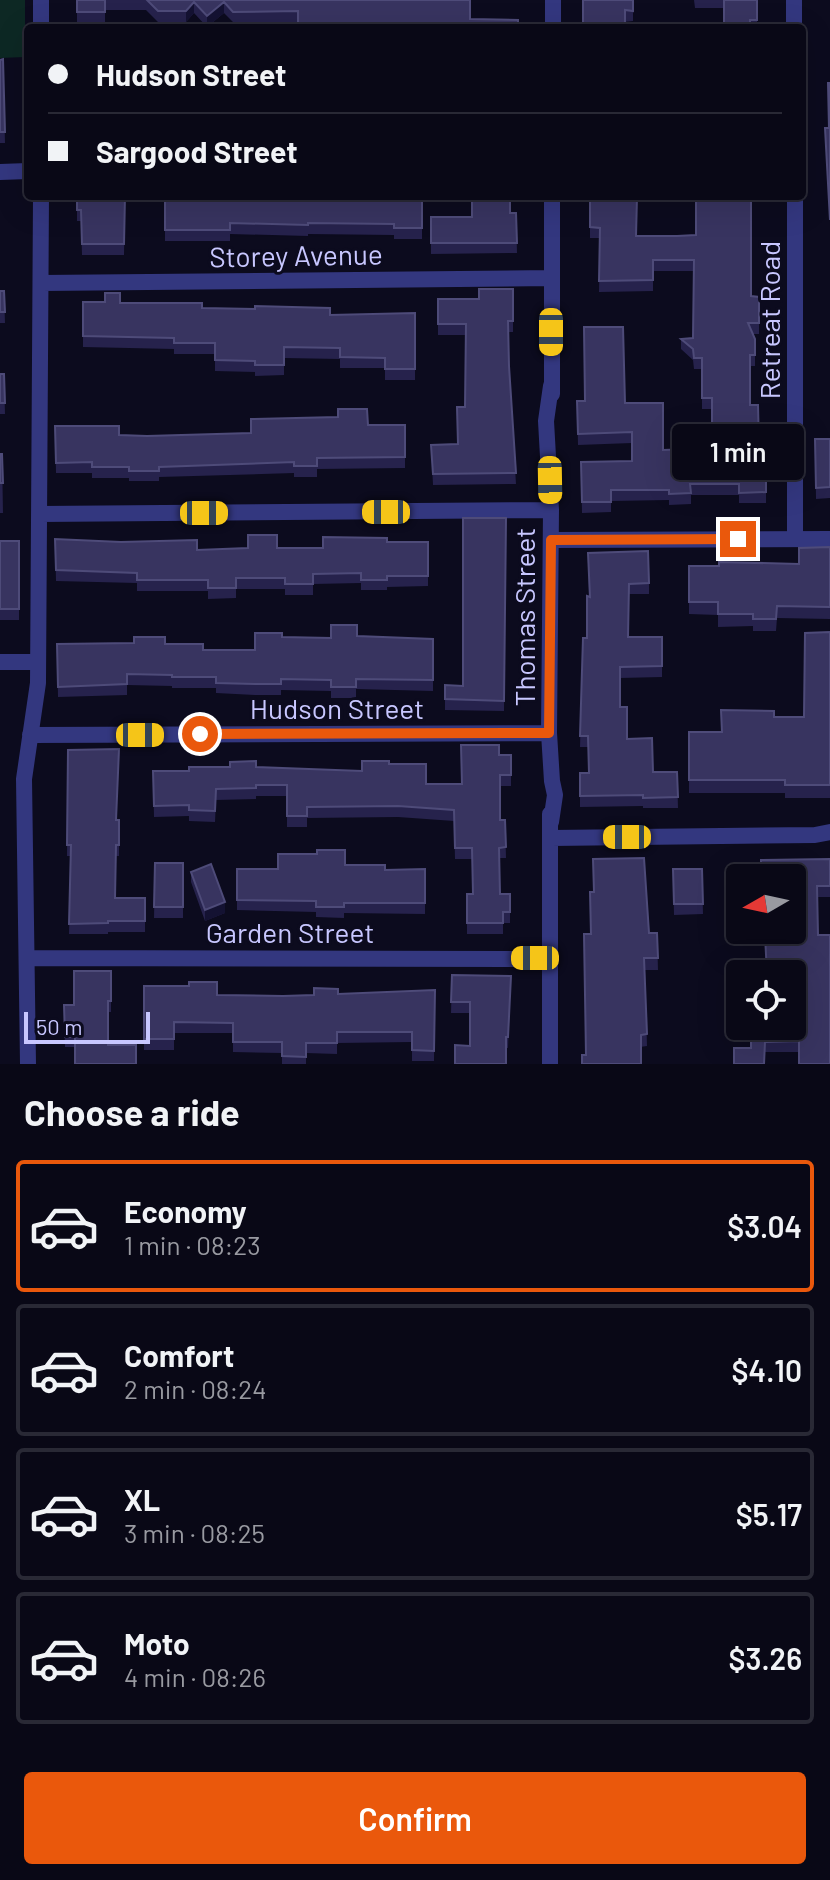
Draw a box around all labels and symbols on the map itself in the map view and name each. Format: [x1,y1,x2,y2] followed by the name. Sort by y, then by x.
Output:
[209,236,383,274] street label: Storey Avenue
[752,241,786,399] street label: Retreat Road
[539,308,563,356] car
[672,423,804,479] callout: 1 min
[538,456,562,504] car
[362,500,410,524] car
[180,501,228,525] car
[720,521,756,557] route end
[507,527,541,707] street label: Thomas Street
[250,691,424,725] street label: Hudson Street
[182,716,218,752] route start
[116,723,164,747] car
[603,825,651,849] car
[726,864,806,944] north arrow
[206,915,374,949] street label: Garden Street
[511,946,559,970] car
[24,1008,150,1044] scale bar

